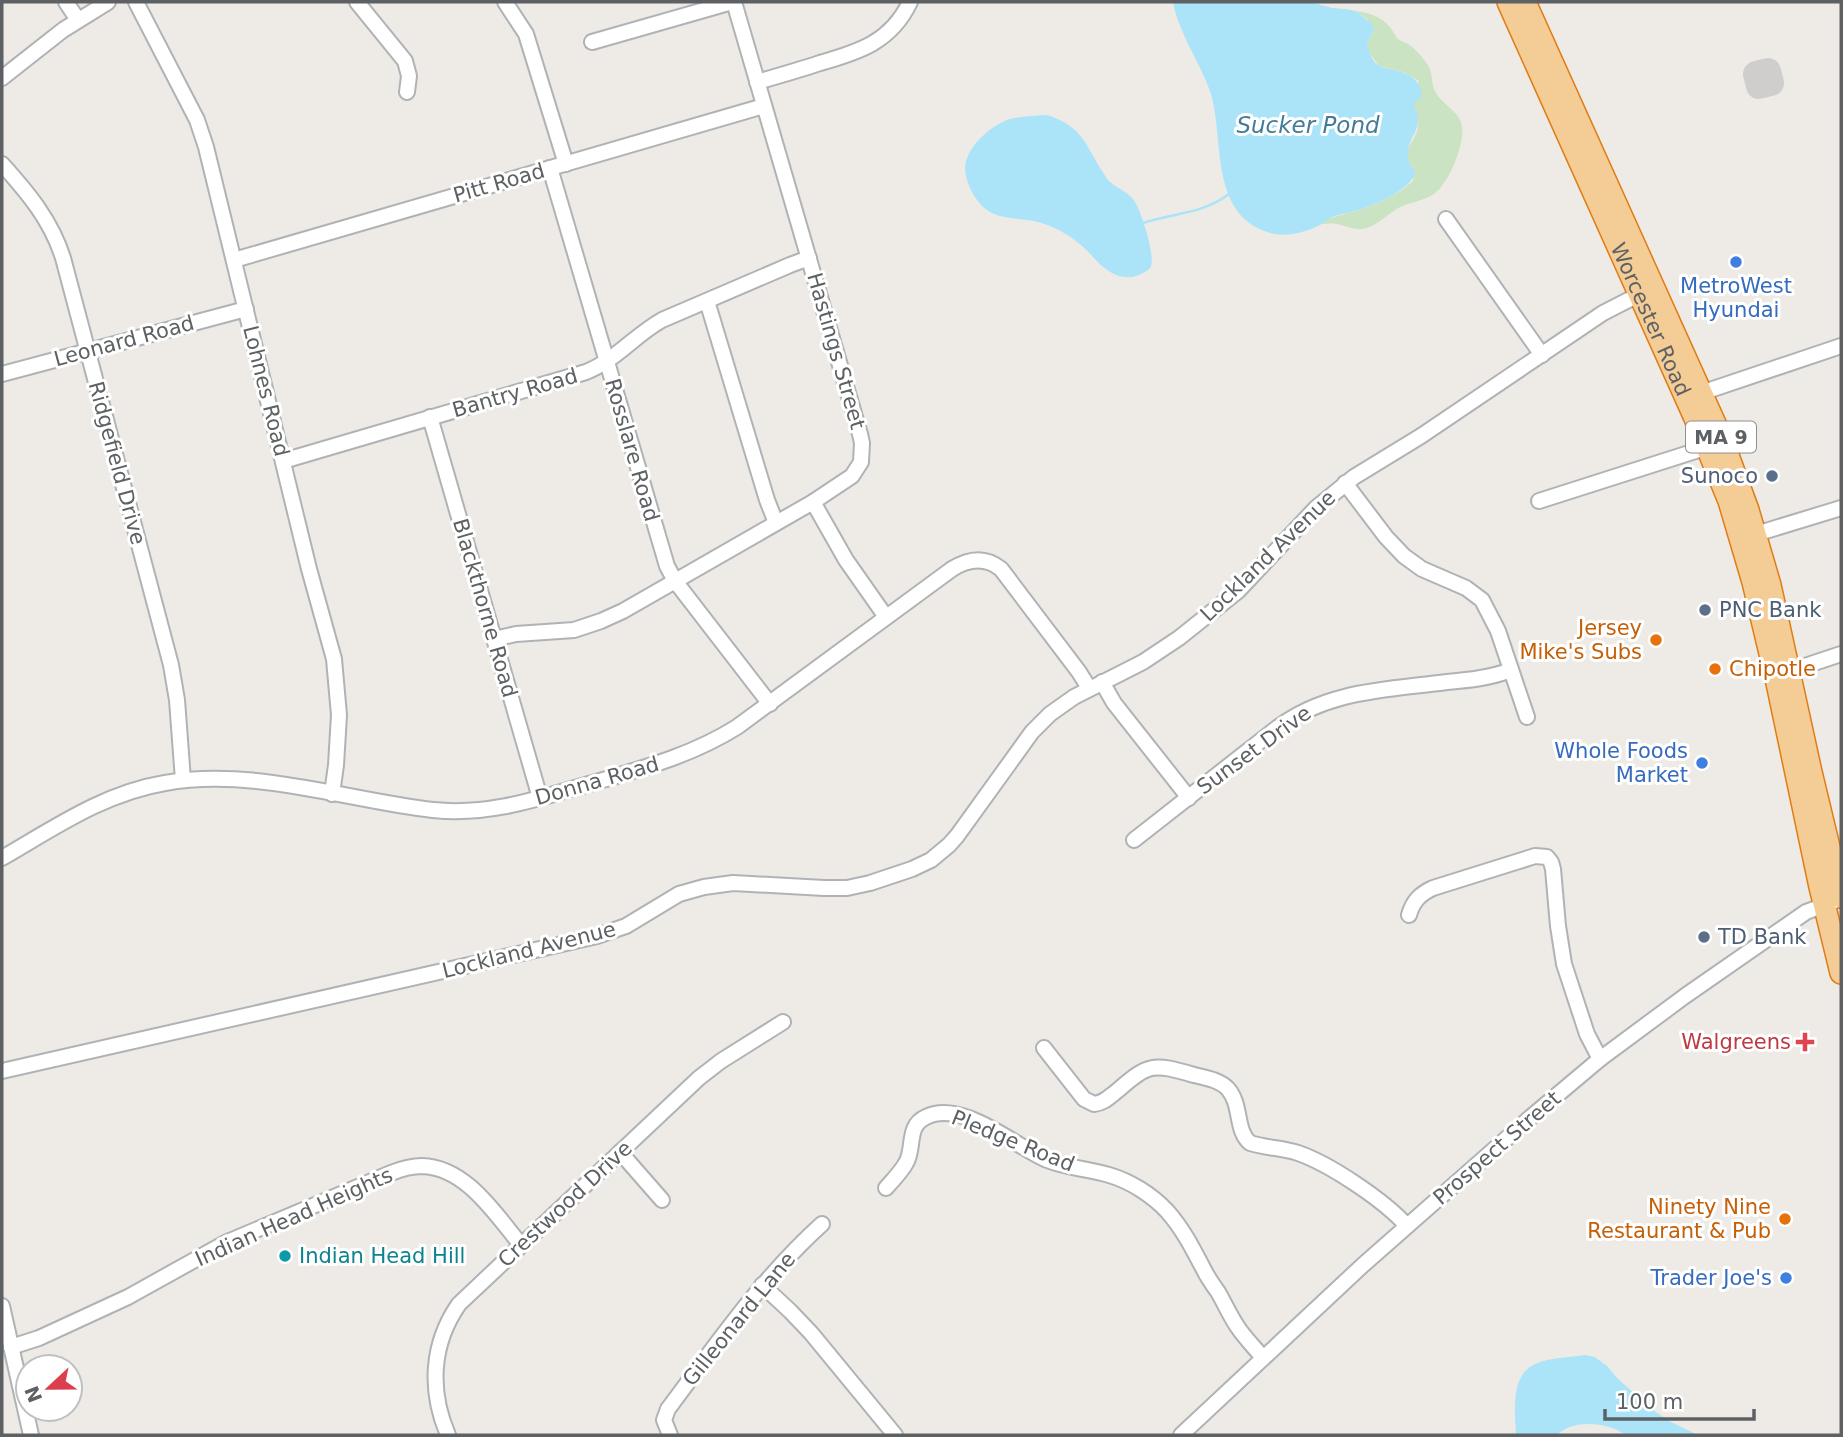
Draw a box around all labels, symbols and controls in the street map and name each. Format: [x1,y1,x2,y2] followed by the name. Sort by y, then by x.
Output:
[1236,112,1380,138] water label: Sucker Pond
[451,159,547,207] street label: Pitt Road
[1606,239,1695,400] street label: Worcester Road
[1728,254,1744,270] marker: MetroWest Hyundai
[802,270,870,432] street label: Hastings Street
[1680,274,1792,322] place label: MetroWest Hyundai
[51,311,197,371] street label: Leonard Road
[238,323,294,459] street label: Lohnes Road
[450,364,580,422] street label: Bantry Road
[600,376,664,524] street label: Rosslare Road
[84,379,150,547] street label: Ridgefield Drive
[1686,422,1756,452] road number: MA 9
[1681,464,1758,488] place label: Sunoco
[1764,468,1780,484] marker: Sunoco
[1196,486,1340,626] street label: Lockland Avenue
[448,516,522,700] street label: Blackthorne Road
[1719,598,1822,622] place label: PNC Bank
[1697,602,1713,618] marker: PNC Bank
[1519,616,1642,664] place label: Jersey Mike's Subs
[1648,632,1664,648] marker: Jersey Mike's Subs
[1729,657,1816,681] place label: Chipotle
[1707,661,1723,677] marker: Chipotle
[1192,701,1316,799] street label: Sunset Drive
[1554,739,1688,787] place label: Whole Foods Market
[532,752,662,810] street label: Donna Road
[1694,755,1710,771] marker: Whole Foods Market
[440,917,618,983] street label: Lockland Avenue
[1717,925,1807,949] place label: TD Bank
[1696,929,1712,945] marker: TD Bank
[1681,1030,1791,1054] place label: Walgreens
[1797,1034,1813,1050] marker: Walgreens
[1428,1086,1566,1210] street label: Prospect Street
[948,1105,1078,1177] street label: Pledge Road
[493,1136,637,1272] street label: Crestwood Drive
[192,1163,396,1271] street label: Indian Head Heights
[1587,1195,1771,1243] place label: Ninety Nine Restaurant & Pub
[1777,1211,1793,1227] marker: Ninety Nine Restaurant & Pub
[299,1244,465,1268] place label: Indian Head Hill
[678,1247,800,1391] street label: Gilleonard Lane
[277,1248,293,1264] marker: Indian Head Hill
[1650,1266,1772,1290] place label: Trader Joe's
[1778,1270,1794,1286] marker: Trader Joe's
[14,1353,84,1423] north arrow
[1605,1378,1754,1422] scale bar
[20,1383,46,1406] text: N
[1616,1390,1683,1414] text: 100 m

